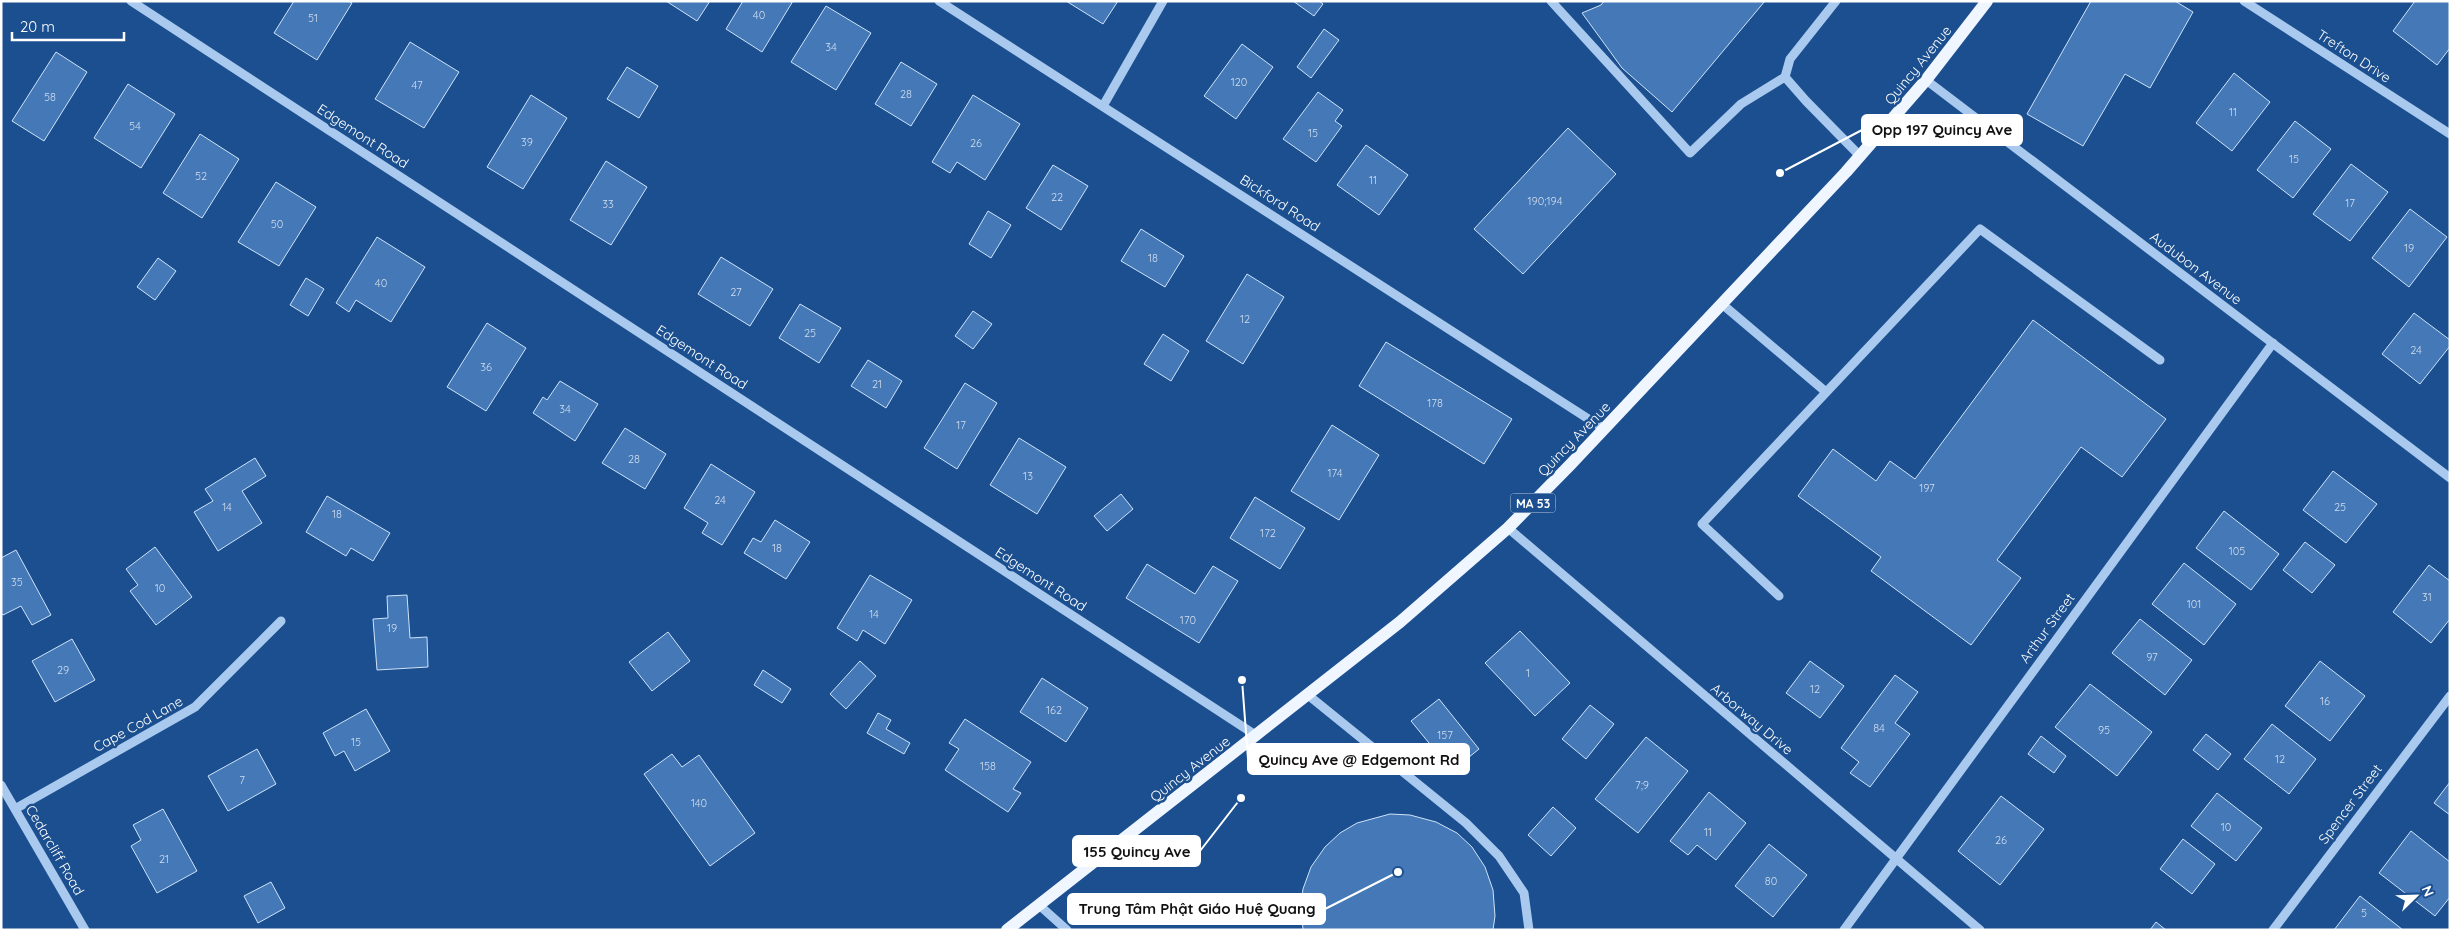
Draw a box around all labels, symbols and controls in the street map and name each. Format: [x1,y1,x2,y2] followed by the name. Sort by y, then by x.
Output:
[753,8,765,22] house number: 40
[12,10,125,42] scale bar
[308,11,318,25] house number: 51
[20,17,55,36] text: 20 m
[1881,22,1956,108] street label: Quincy Avenue
[2314,25,2394,87] street label: Trefton Drive
[825,40,837,54] house number: 34
[1231,75,1247,89] house number: 120
[411,78,423,92] house number: 47
[900,87,912,101] house number: 28
[44,90,56,104] house number: 58
[314,100,412,172] street label: Edgemont Road
[2229,105,2237,119] house number: 11
[1862,115,2022,145] callout: Opp 197 Quincy Ave
[129,119,141,133] house number: 54
[1872,120,2012,139] text: Opp 197 Quincy Ave
[1308,126,1318,140] house number: 15
[521,135,533,149] house number: 39
[970,136,982,150] house number: 26
[2289,152,2299,166] house number: 15
[195,169,207,183] house number: 52
[1237,170,1323,236] street label: Bickford Road
[1369,173,1377,187] house number: 11
[1051,190,1063,204] house number: 22
[1528,194,1563,208] house number: 190;194
[2345,196,2355,210] house number: 17
[602,197,614,211] house number: 33
[271,217,283,231] house number: 50
[2147,228,2246,308] street label: Audubon Avenue
[2404,241,2414,255] house number: 19
[1148,251,1158,265] house number: 18
[375,276,387,290] house number: 40
[730,285,742,299] house number: 27
[1240,312,1250,326] house number: 12
[653,321,751,393] street label: Edgemont Road
[804,326,816,340] house number: 25
[2410,343,2422,357] house number: 24
[480,360,492,374] house number: 36
[872,377,882,391] house number: 21
[1427,396,1443,410] house number: 178
[1534,398,1614,480] street label: Quincy Avenue
[559,402,571,416] house number: 34
[956,418,966,432] house number: 17
[628,452,640,466] house number: 28
[1327,466,1343,480] house number: 174
[1023,469,1033,483] house number: 13
[1919,481,1935,495] house number: 197
[714,493,726,507] house number: 24
[1510,493,1556,512] road number: MA 53
[222,500,232,514] house number: 14
[2334,500,2346,514] house number: 25
[332,507,342,521] house number: 18
[1260,526,1276,540] house number: 172
[772,541,782,555] house number: 18
[992,543,1090,615] street label: Edgemont Road
[2229,544,2245,558] house number: 105
[11,575,23,589] house number: 35
[155,581,165,595] house number: 10
[2015,589,2079,667] street label: Arthur Street
[2422,590,2432,604] house number: 31
[2187,597,2201,611] house number: 101
[869,607,879,621] house number: 14
[1180,613,1196,627] house number: 170
[387,621,397,635] house number: 19
[2146,650,2158,664] house number: 97
[57,663,69,677] house number: 29
[1526,666,1530,680] house number: 1
[1707,679,1797,759] street label: Arborway Drive
[1810,682,1820,696] house number: 12
[90,692,186,756] street label: Cape Cod Lane
[2320,694,2330,708] house number: 16
[1046,703,1062,717] house number: 162
[1873,721,1885,735] house number: 84
[2098,723,2110,737] house number: 95
[1437,728,1453,742] house number: 157
[1146,732,1234,806] street label: Quincy Avenue
[351,735,361,749] house number: 15
[1248,744,1469,774] callout: Quincy Ave @ Edgemont Rd
[1259,750,1459,769] text: Quincy Ave @ Edgemont Rd
[2275,752,2285,766] house number: 12
[980,759,996,773] house number: 158
[2314,760,2386,847] street label: Spencer Street
[239,773,245,787] house number: 7
[1635,778,1649,792] house number: 7;9
[691,796,707,810] house number: 140
[22,802,88,898] street label: Cedarcliff Road
[2221,820,2231,834] house number: 10
[1704,825,1712,839] house number: 11
[1995,833,2007,847] house number: 26
[1073,836,1200,866] callout: 155 Quincy Ave
[1083,842,1191,861] text: 155 Quincy Ave
[159,852,169,866] house number: 21
[2391,871,2441,921] north arrow
[1765,874,1777,888] house number: 80
[2418,883,2438,899] text: N
[1068,894,1325,924] callout: Trung Tâm Phật Giáo Huệ Quang
[1078,899,1316,918] text: Trung Tâm Phật Giáo Huệ Quang
[2361,906,2367,920] house number: 5

